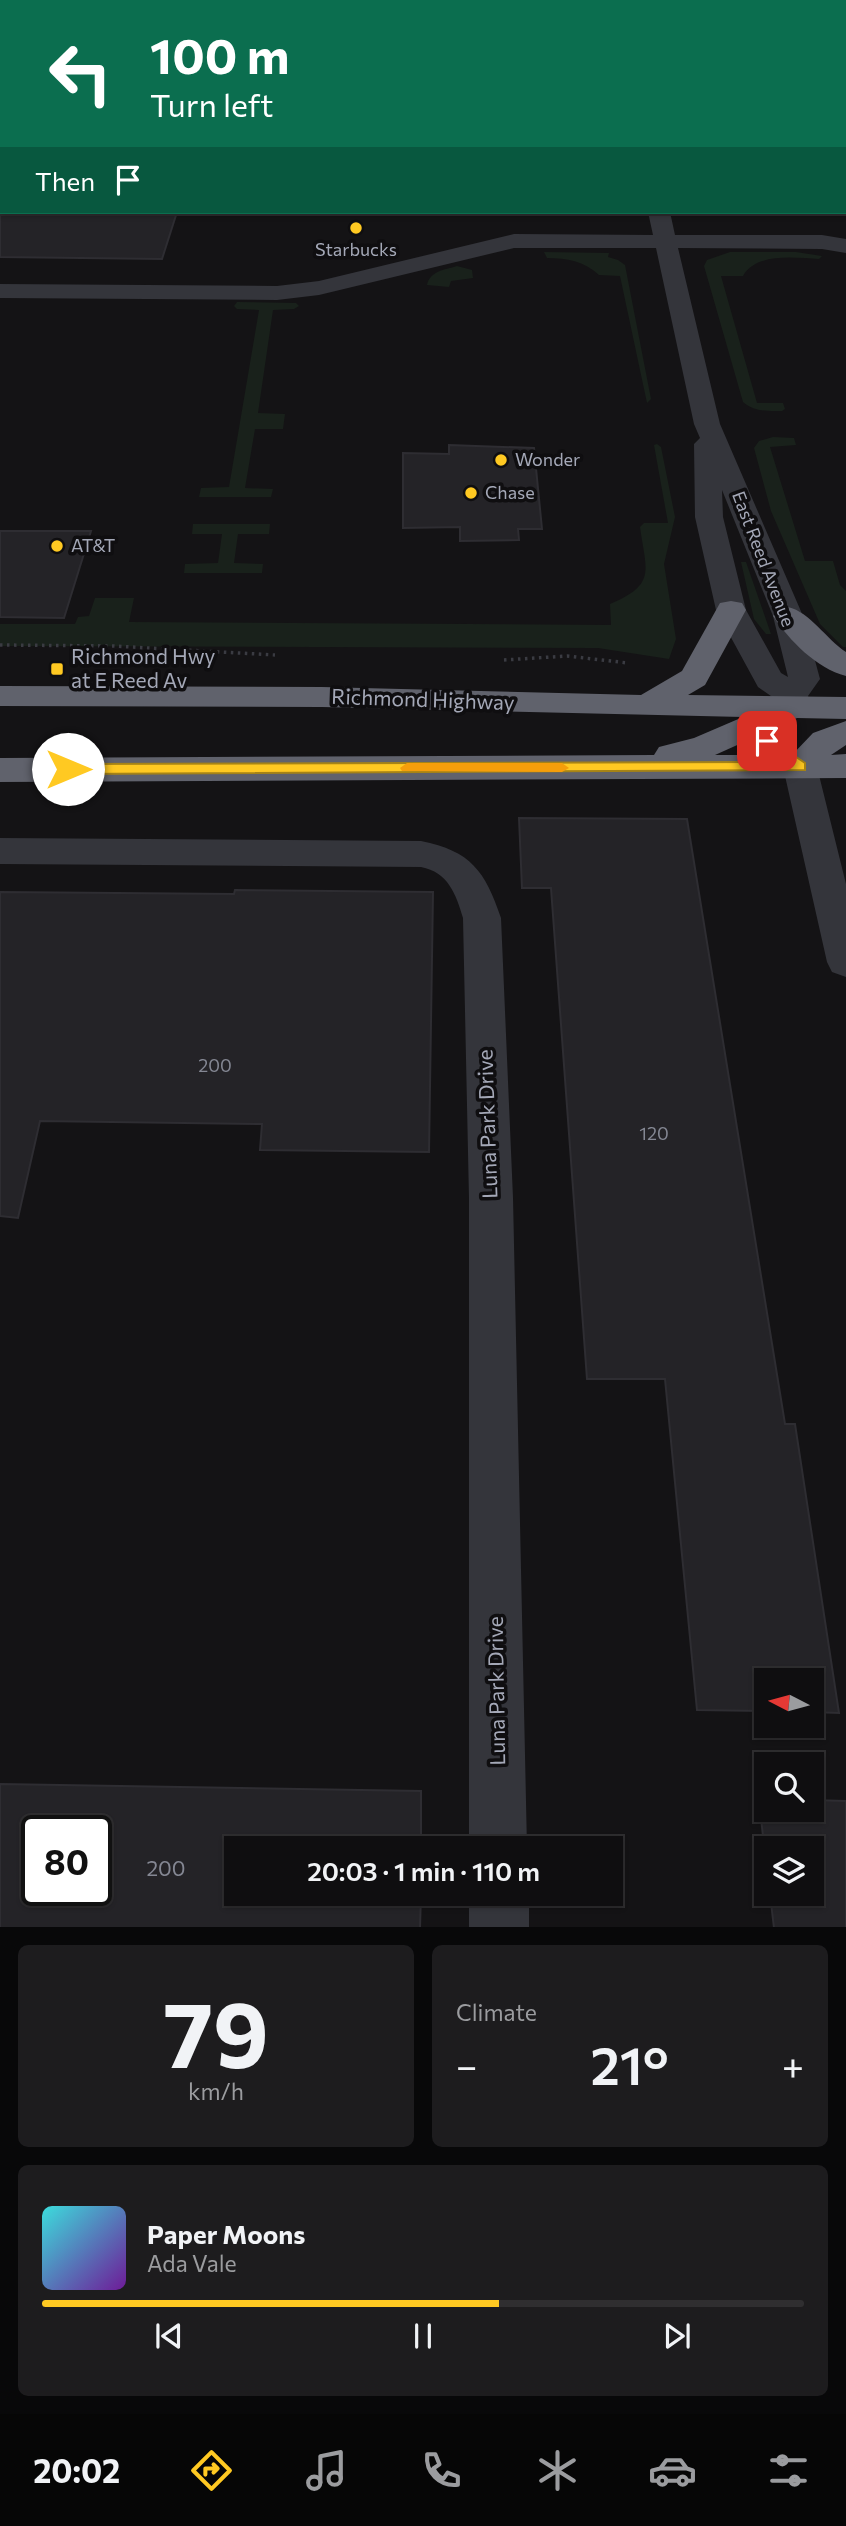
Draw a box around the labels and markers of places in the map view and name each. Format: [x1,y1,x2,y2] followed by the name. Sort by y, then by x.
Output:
[348,220,364,236] marker: Starbucks
[315,238,397,260] place label: Starbucks
[515,448,580,470] place label: Wonder
[493,452,509,468] marker: Wonder
[485,481,535,503] place label: Chase
[463,485,479,501] marker: Chase
[71,534,115,556] place label: AT&T
[49,538,65,554] marker: AT&T
[71,643,215,692] place label: Richmond Hwy at E Reed Av
[49,661,65,677] marker: Richmond Hwy at E Reed Av
[737,711,797,771] pin

